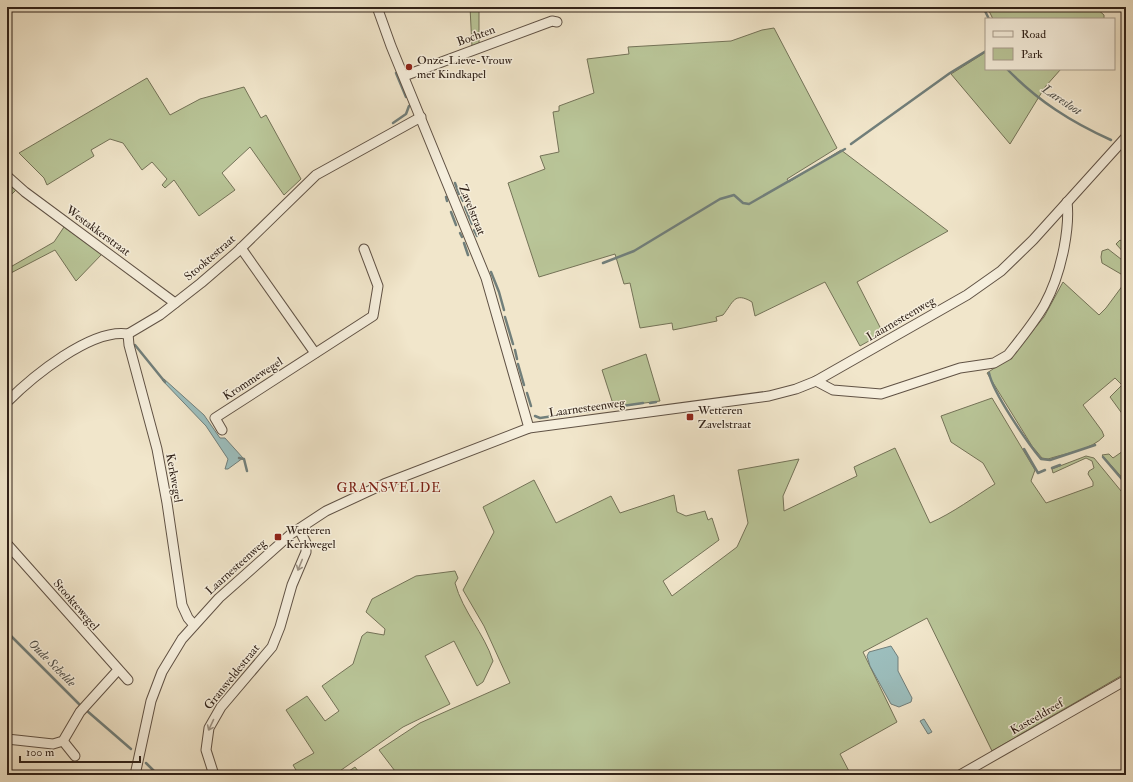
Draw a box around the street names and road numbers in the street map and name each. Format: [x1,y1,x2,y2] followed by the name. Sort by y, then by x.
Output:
[455,22,497,50] street label: Bochten
[455,183,489,238] street label: Zavelstraat
[62,202,133,259] street label: Westakkerstraat
[181,232,239,284] street label: Stooktestraat
[864,293,939,345] street label: Laarnesteenweg
[220,354,286,404] street label: Krommewegel
[548,395,627,421] street label: Laarnesteenweg
[162,452,186,504] street label: Kerkwegel
[203,535,270,598] street label: Laarnesteenweg
[50,576,102,634] street label: Stooktewegel
[201,641,263,713] street label: Gransveldestraat
[1008,695,1068,738] street label: Kasteeldreef

